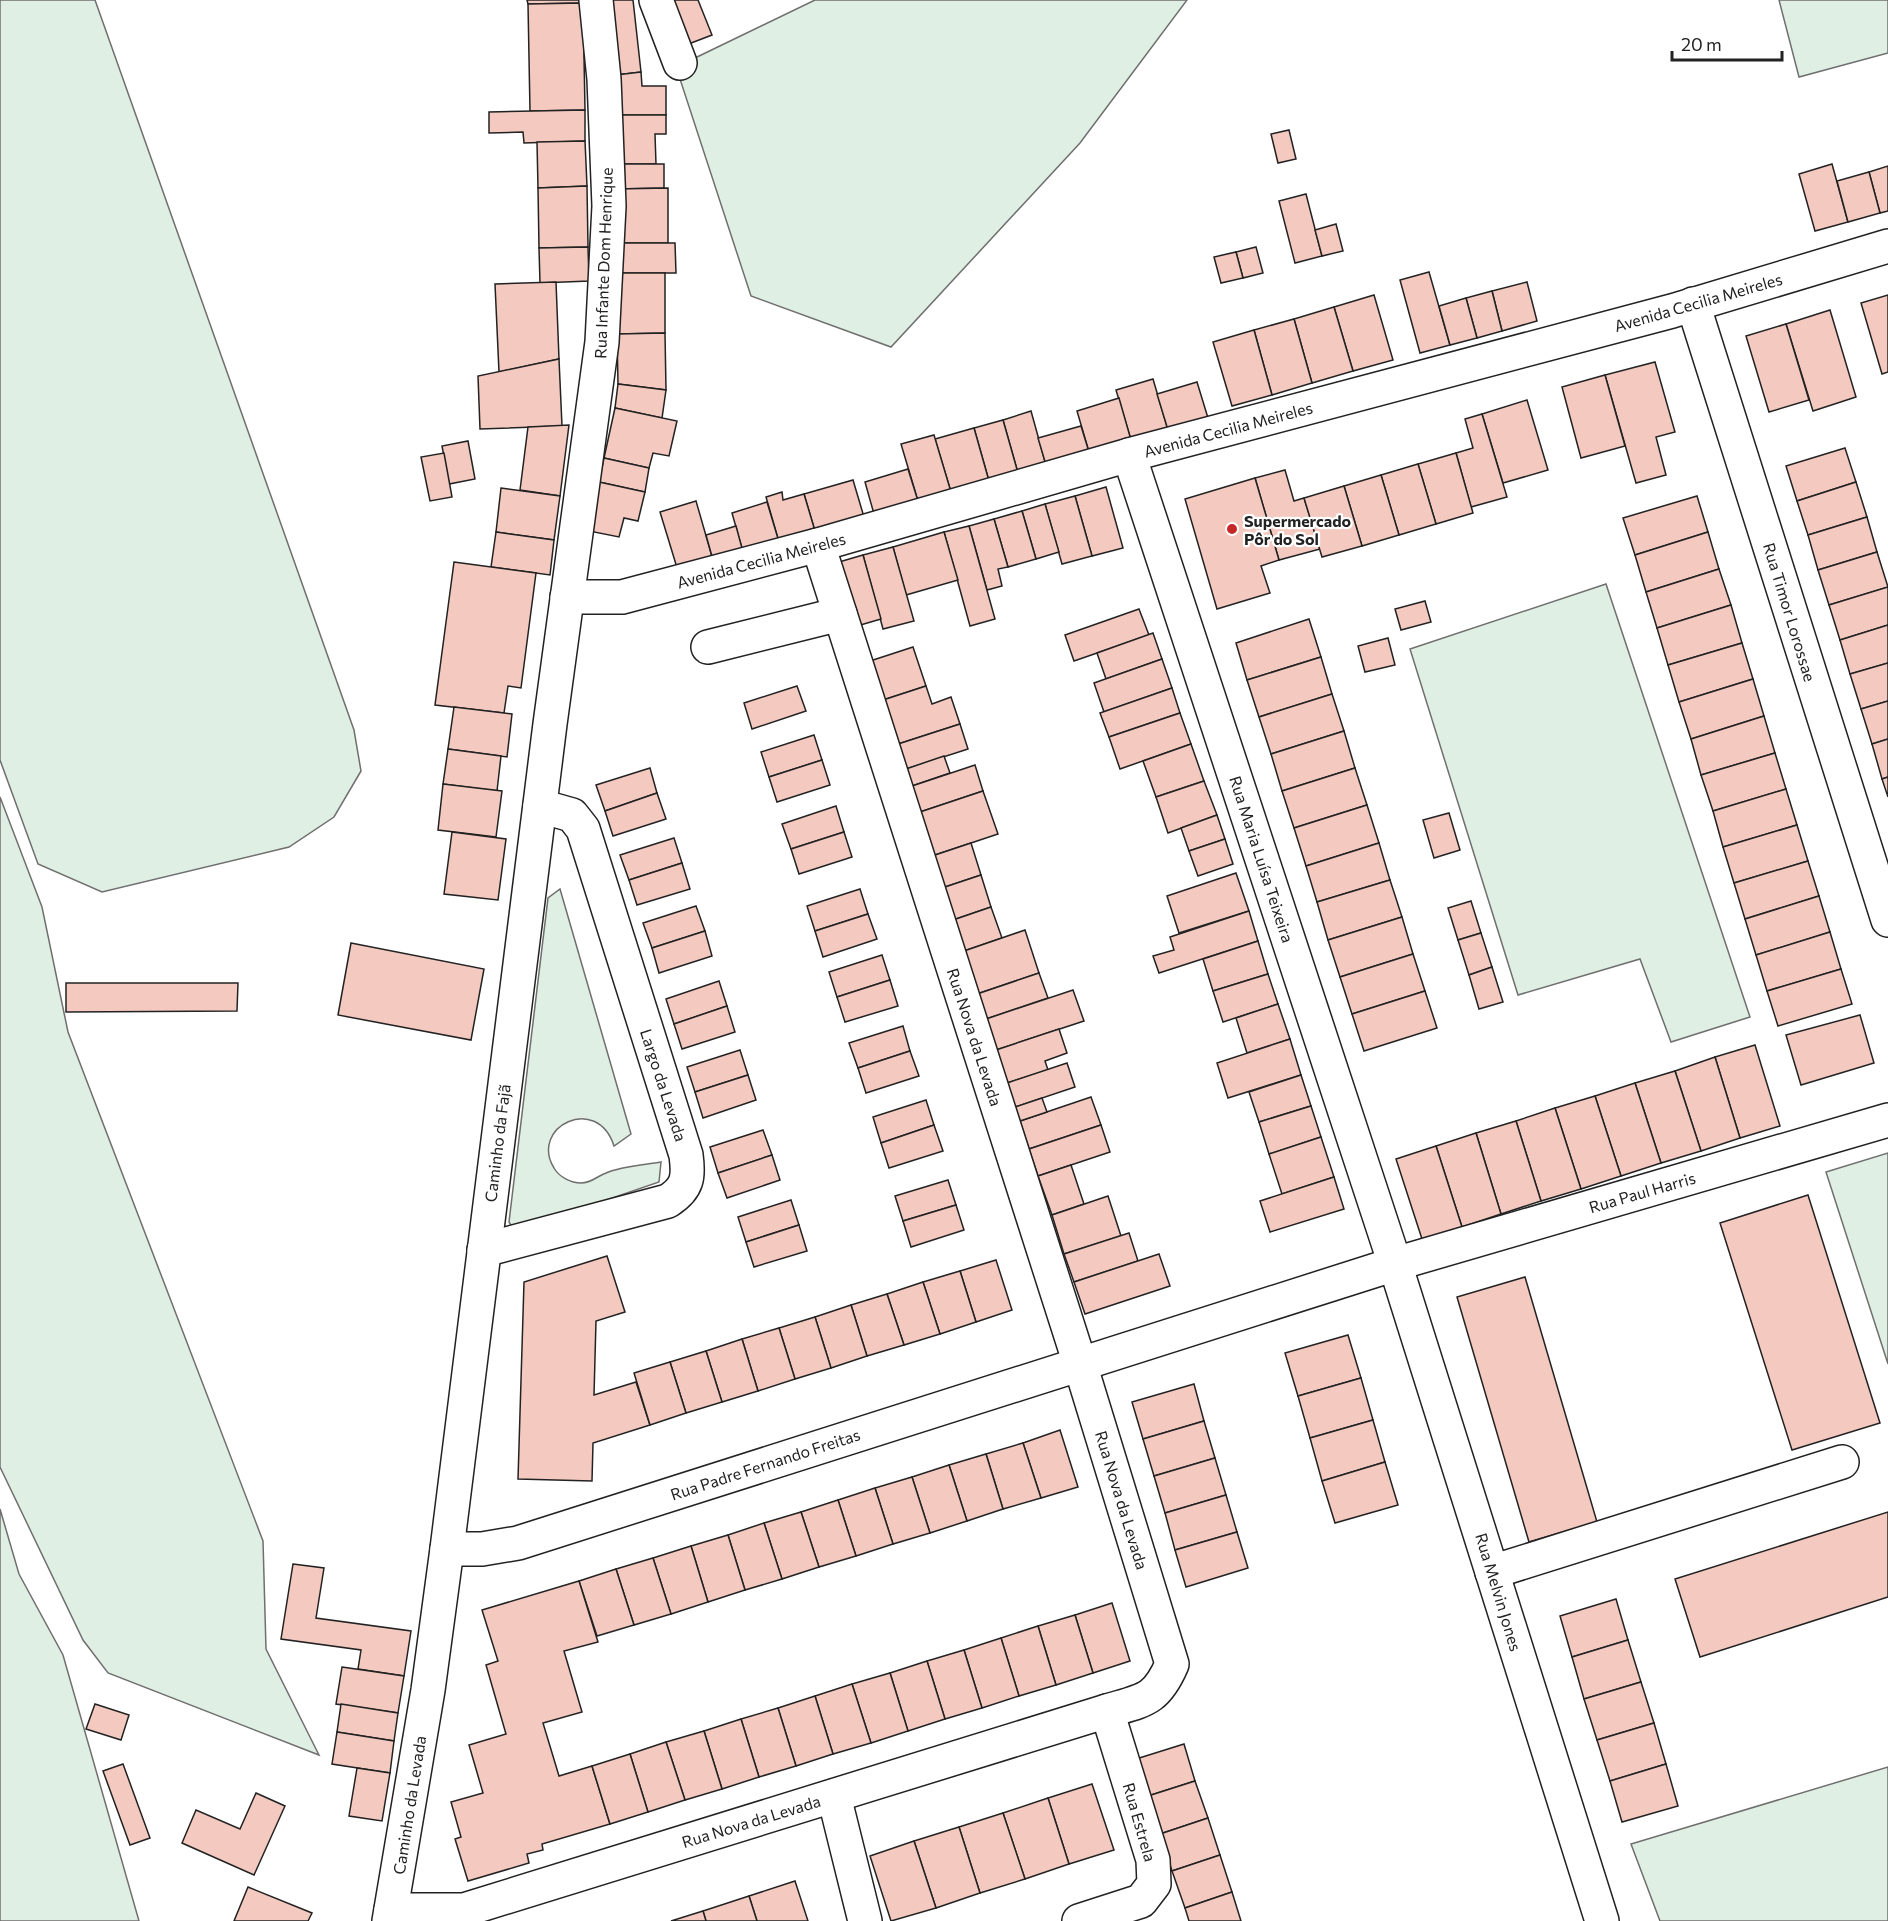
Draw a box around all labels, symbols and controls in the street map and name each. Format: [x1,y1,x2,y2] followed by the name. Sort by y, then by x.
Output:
[1672,24,1782,62] scale bar
[1681,33,1722,55] text: 20 m
[590,167,616,359] street label: Rua Infante Dom Henrique
[1612,269,1784,335] street label: Avenida Cecilia Meireles
[1142,397,1314,461] street label: Avenida Cecilia Meireles
[1244,511,1352,548] place label: Supermercado Pôr do Sol
[1225,522,1239,536] marker: Supermercado Pôr do Sol
[675,528,847,592] street label: Avenida Cecilia Meireles
[1760,540,1820,684] street label: Rua Timor Lorossae
[1226,773,1298,945] street label: Rua Maria Luísa Teixeira
[944,966,1006,1108] street label: Rua Nova da Levada
[637,1026,691,1144] street label: Largo da Levada
[480,1083,514,1203] street label: Caminho da Fajã
[1587,1168,1697,1216] street label: Rua Paul Harris
[668,1424,862,1504] street label: Rua Padre Fernando Freitas
[1092,1428,1152,1572] street label: Rua Nova da Levada
[1472,1531,1526,1653] street label: Rua Melvin Jones
[389,1734,429,1876] street label: Caminho da Levada
[1120,1780,1160,1864] street label: Rua Estrela
[679,1791,823,1851] street label: Rua Nova da Levada

